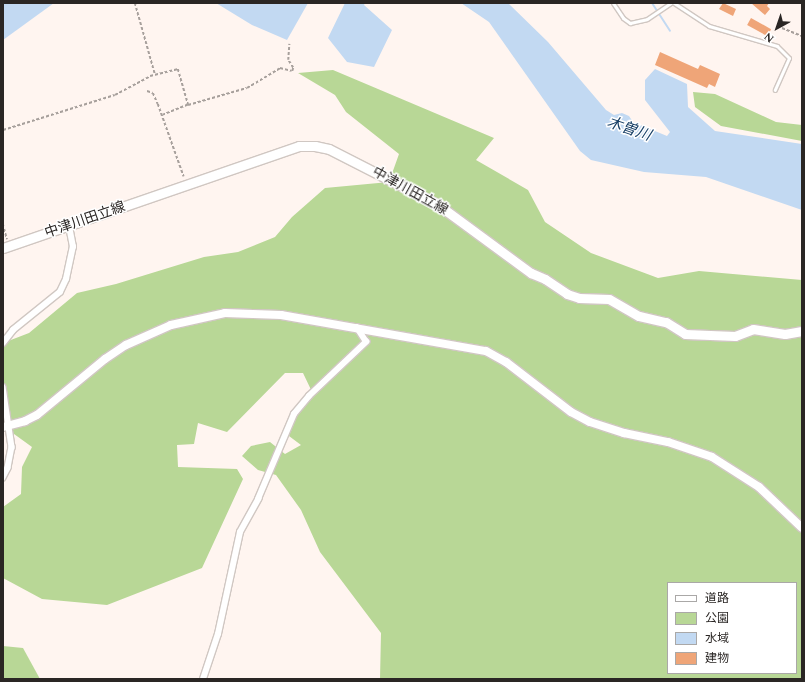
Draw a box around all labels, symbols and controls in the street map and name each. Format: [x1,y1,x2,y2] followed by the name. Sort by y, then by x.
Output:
[757,8,797,48] north arrow
[760,28,778,47] text: N
[605,113,653,145] water label: 木曽川
[369,163,451,219] street label: 中津川田立線
[43,198,127,242] street label: 中津川田立線
[667,582,797,674] legend
[705,589,729,608] text: 道路
[705,609,729,628] text: 公園
[705,629,729,648] text: 水域
[705,649,729,668] text: 建物

